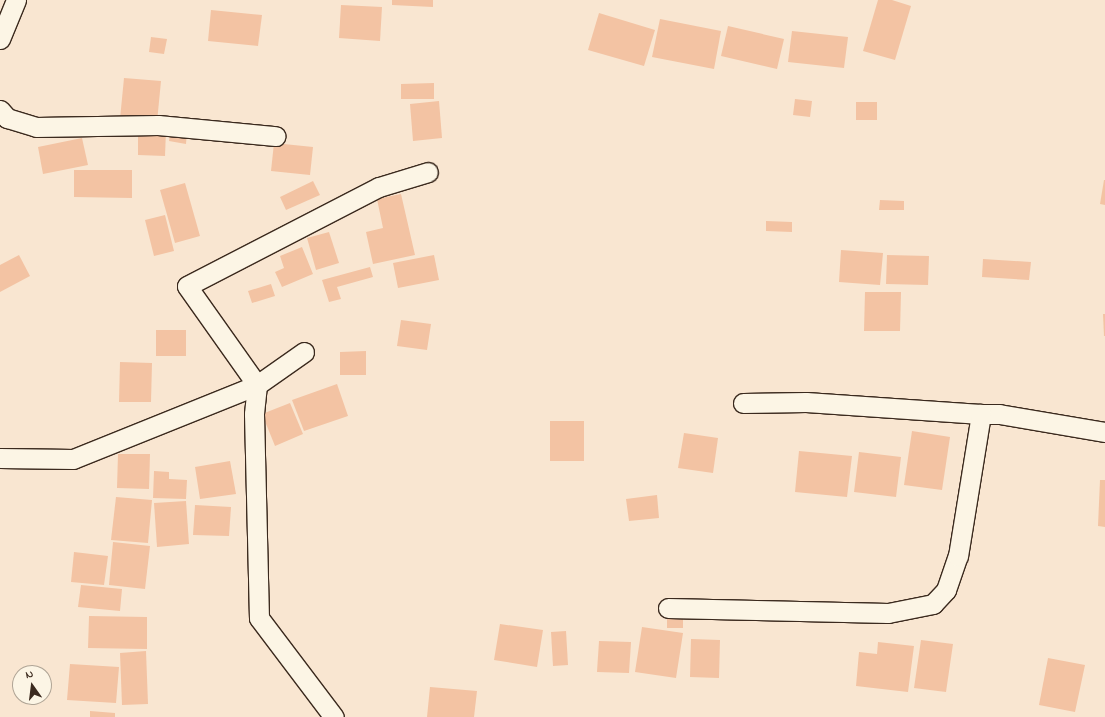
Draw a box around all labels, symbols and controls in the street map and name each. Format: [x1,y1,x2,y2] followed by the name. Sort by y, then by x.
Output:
[12,665,52,705] north arrow
[24,666,35,683] text: N

